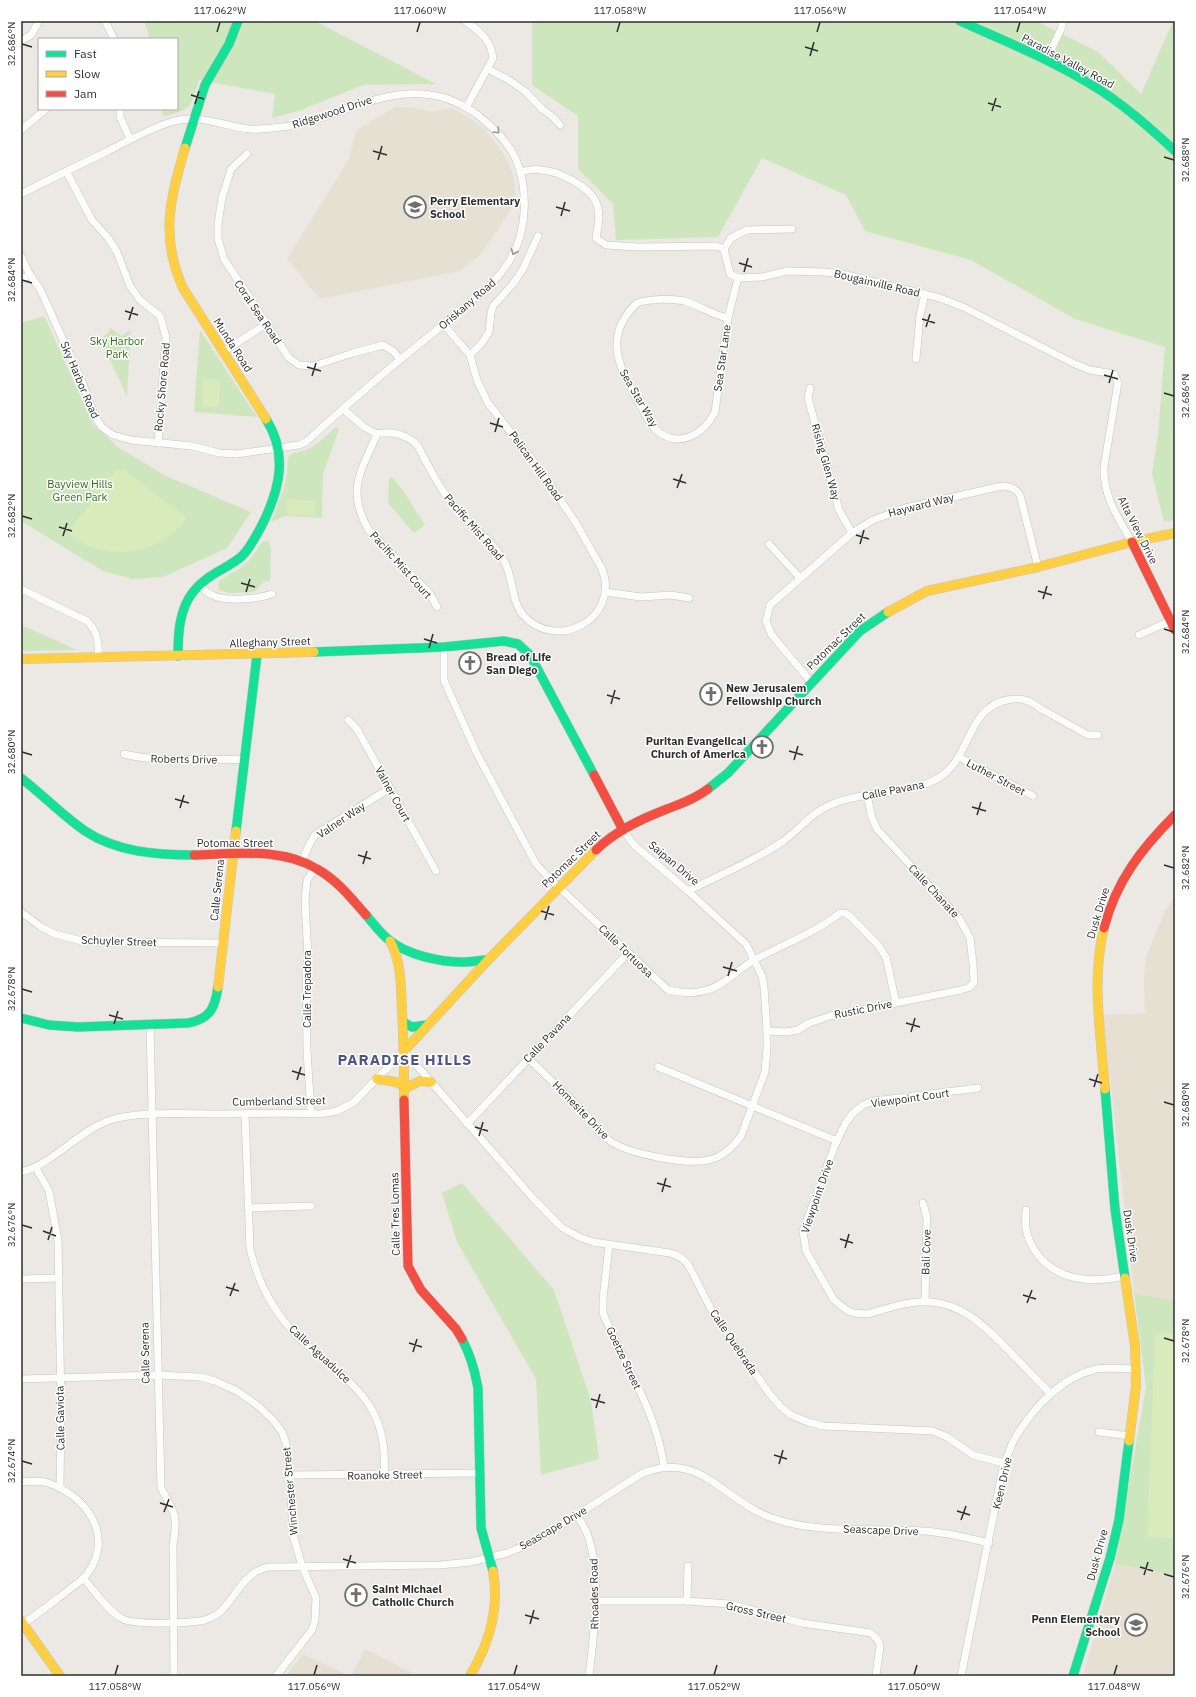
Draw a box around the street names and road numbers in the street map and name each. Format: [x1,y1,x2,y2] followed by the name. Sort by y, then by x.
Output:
[1019,31,1117,91] street label: Paradise Valley Road
[290,92,374,132] street label: Ridgewood Drive
[832,266,922,300] street label: Bougainville Road
[436,275,498,333] street label: Oriskany Road
[231,277,285,347] street label: Coral Sea Road
[210,315,256,375] street label: Munda Road
[710,324,734,392] street label: Sea Star Lane
[57,339,103,421] street label: Sky Harbor Road
[151,342,173,432] street label: Rocky Shore Road
[617,366,661,430] street label: Sea Star Way
[808,422,844,502] street label: Rising Glen Way
[506,428,566,504] street label: Pelican Hill Road
[887,490,956,520] street label: Hayward Way
[441,491,507,563] street label: Pacific Mist Road
[1115,494,1161,566] street label: Alta View Drive
[367,528,435,602] street label: Pacific Mist Court
[804,609,868,673] street label: Potomac Street
[229,634,311,650] street label: Alleghany Street
[150,751,218,767] street label: Roberts Drive
[964,756,1028,798] street label: Luther Street
[372,764,414,824] street label: Valner Court
[861,777,925,803] street label: Calle Pavana
[314,798,368,841] street label: Valner Way
[539,827,603,891] street label: Potomac Street
[197,836,273,850] street label: Potomac Street
[646,838,702,888] street label: Saipan Drive
[207,858,227,921] street label: Calle Serena
[906,861,962,921] street label: Calle Chanate
[1084,886,1112,940] street label: Dusk Drive
[596,921,656,981] street label: Calle Tortuosa
[81,933,157,949] street label: Schuyler Street
[300,950,314,1028] street label: Calle Trepadora
[833,997,893,1021] street label: Rustic Drive
[520,1010,574,1065] street label: Calle Pavana
[550,1078,612,1142] street label: Homesite Drive
[870,1086,950,1110] street label: Viewpoint Court
[232,1093,326,1109] street label: Cumberland Street
[798,1157,836,1235] street label: Viewpoint Drive
[387,1172,403,1256] street label: Calle Tres Lomas
[1120,1209,1142,1263] street label: Dusk Drive
[918,1229,934,1275] street label: Bali Cove
[707,1307,761,1377] street label: Calle Quebrada
[137,1322,153,1384] street label: Calle Serena
[286,1322,354,1386] street label: Calle Aguadulce
[603,1324,645,1392] street label: Goetze Street
[52,1385,68,1451] street label: Calle Gaviota
[279,1446,301,1536] street label: Winchester Street
[989,1456,1015,1510] street label: Keen Drive
[347,1467,423,1483] street label: Roanoke Street
[517,1503,589,1553] street label: Seascape Drive
[843,1522,919,1538] street label: Seascape Drive
[1083,1528,1111,1582] street label: Dusk Drive
[586,1558,602,1630] street label: Rhoades Road
[725,1598,788,1626] street label: Gross Street

